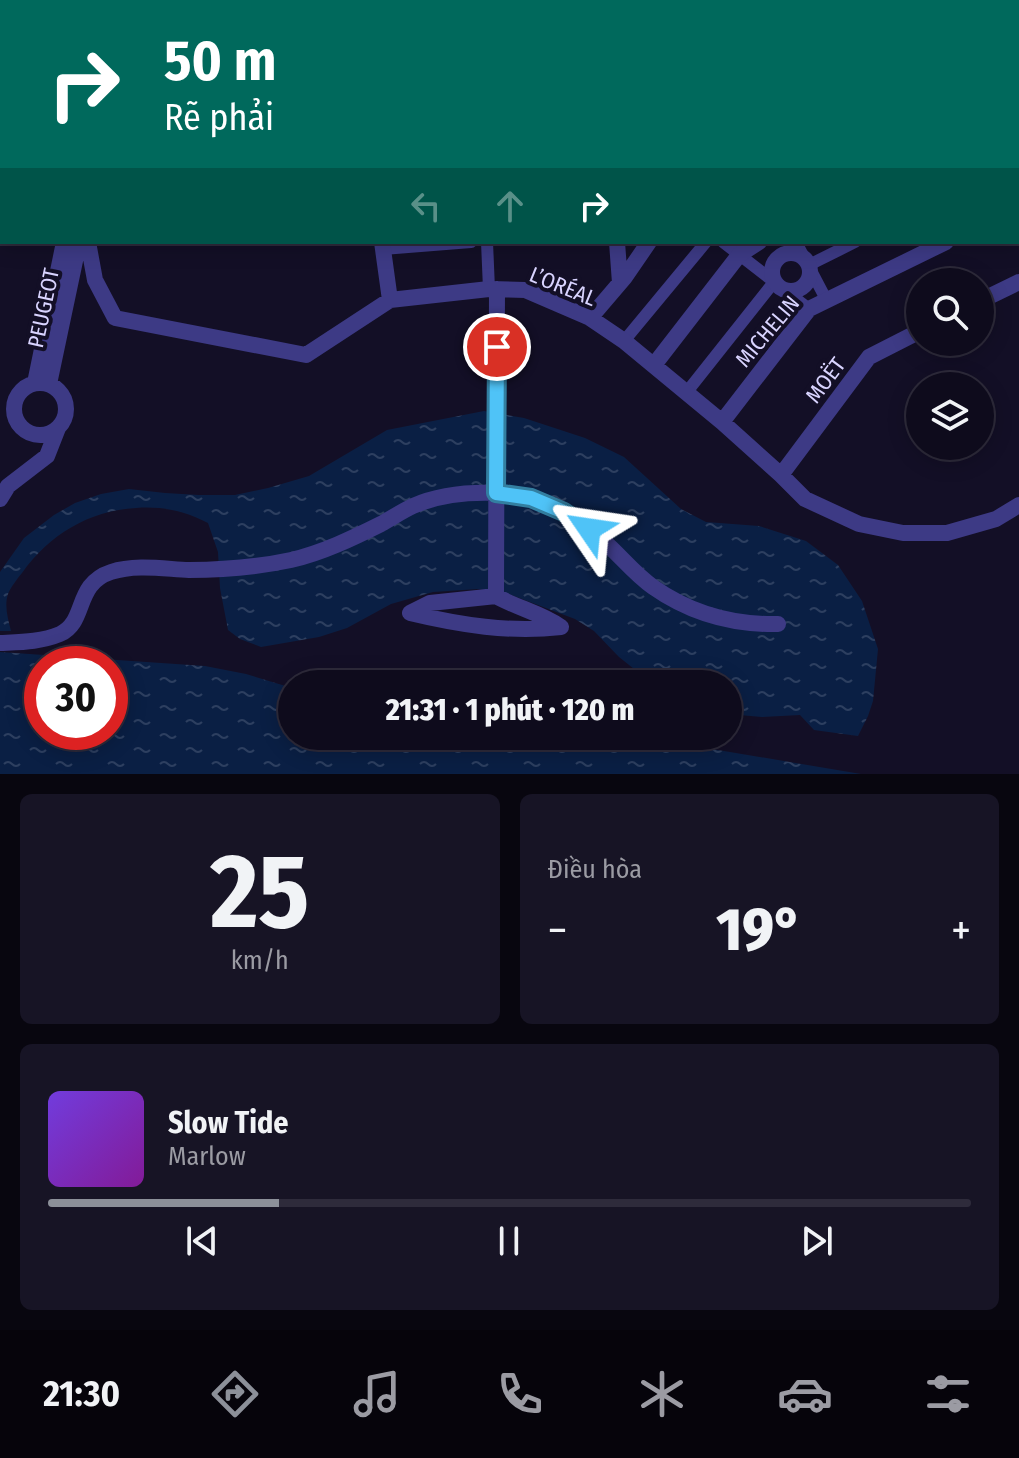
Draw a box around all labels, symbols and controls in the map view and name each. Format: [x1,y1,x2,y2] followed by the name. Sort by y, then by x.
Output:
[164,28,276,95] text: 50 m
[32,32,136,136] icon: right
[164,96,274,140] text: Rẽ phải
[404,184,448,228] icon: left
[488,184,532,228] icon: ahead
[572,184,616,228] icon: right
[525,261,600,312] street label: L’ORÉAL
[22,265,65,350] street label: PEUGEOT
[906,268,994,460] map controls
[906,268,994,356] button: search
[730,290,805,373] street label: MICHELIN
[463,313,531,381] pin
[475,325,519,369] icon: arrive
[800,352,852,408] street label: MOËT
[906,372,994,460] button: layers
[547,487,631,571] position arrow
[24,646,128,750] speed limit sign: 30
[386,692,634,728] text: 21:31 · 1 phút · 120 m
[210,830,309,955] text: 25
[548,854,642,885] text: Điều hòa
[716,894,802,966] text: 19°
[548,904,567,957] text: −
[951,904,971,957] text: +
[231,945,289,976] text: km/h
[168,1105,289,1141] text: Slow Tide
[168,1141,246,1172] text: Marlow
[180,1219,224,1263] icon: previous
[487,1219,531,1263] icon: pause
[795,1219,839,1263] icon: next
[207,1366,263,1422] icon: directions
[349,1366,405,1422] icon: music
[492,1366,548,1422] icon: phone
[634,1366,690,1422] icon: climate
[777,1366,833,1422] icon: car
[920,1366,976,1422] icon: filters
[43,1372,120,1416] text: 21:30

